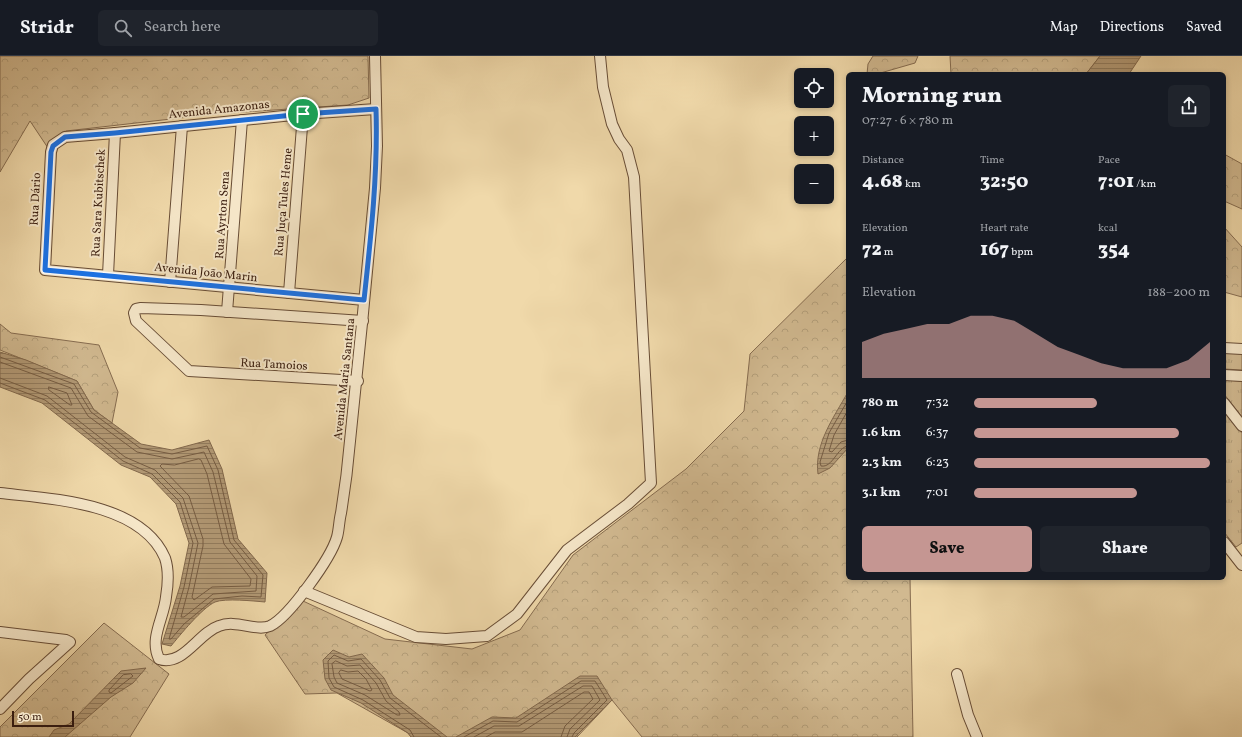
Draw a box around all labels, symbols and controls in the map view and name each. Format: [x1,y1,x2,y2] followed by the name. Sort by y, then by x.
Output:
[98,10,378,46] search box
[20,15,74,41] text: Stridr
[112,17,134,39] icon: search
[144,17,221,38] text: Search here
[1050,18,1078,37] text: Map
[1100,18,1164,37] text: Directions
[1186,18,1222,37] text: Saved
[794,68,834,204] map controls
[794,68,834,108] button: locate
[862,81,1002,112] text: Morning run
[1168,85,1210,127] button: share
[168,97,270,123] street label: Avenida Amazonas
[286,97,320,131] pin
[292,103,314,125] icon: arrive
[862,112,953,130] text: 07:27 · 6 × 780 m
[794,116,834,156] button: +
[271,147,297,257] street label: Rua Juça Tules Heme
[88,148,110,258] street label: Rua Sara Kubitschek
[862,153,904,168] text: Distance
[980,153,1004,168] text: Time
[1098,153,1120,168] text: Pace
[794,164,834,204] button: −
[862,168,903,196] text: 4.68
[980,168,1028,196] text: 32:50
[1098,168,1134,196] text: 7:01
[212,171,234,260] street label: Rua Ayrton Sena
[27,172,45,226] street label: Rua Dário
[903,177,921,192] text: km
[1134,177,1156,192] text: /km
[862,221,908,236] text: Elevation
[980,221,1029,236] text: Heart rate
[1098,221,1118,236] text: kcal
[862,236,882,264] text: 72
[980,236,1009,264] text: 167
[1098,236,1130,264] text: 354
[882,245,894,260] text: m
[1009,245,1033,260] text: bpm
[154,260,258,286] street label: Avenida João Marin
[862,284,916,302] text: Elevation
[1148,284,1210,302] text: 188–200 m
[331,317,359,441] street label: Avenida Maria Santana
[240,355,308,375] street label: Rua Tamoios
[862,394,898,412] text: 780 m
[926,394,949,412] text: 7:32
[862,424,901,442] text: 1.6 km
[926,424,949,442] text: 6:37
[862,454,902,472] text: 2.3 km
[926,454,949,472] text: 6:23
[862,484,901,502] text: 3.1 km
[926,484,948,502] text: 7:01
[862,526,1032,572] button: Save
[1040,526,1210,572] button: Share
[12,709,74,728] scale bar
[18,710,42,725] text: 50 m

